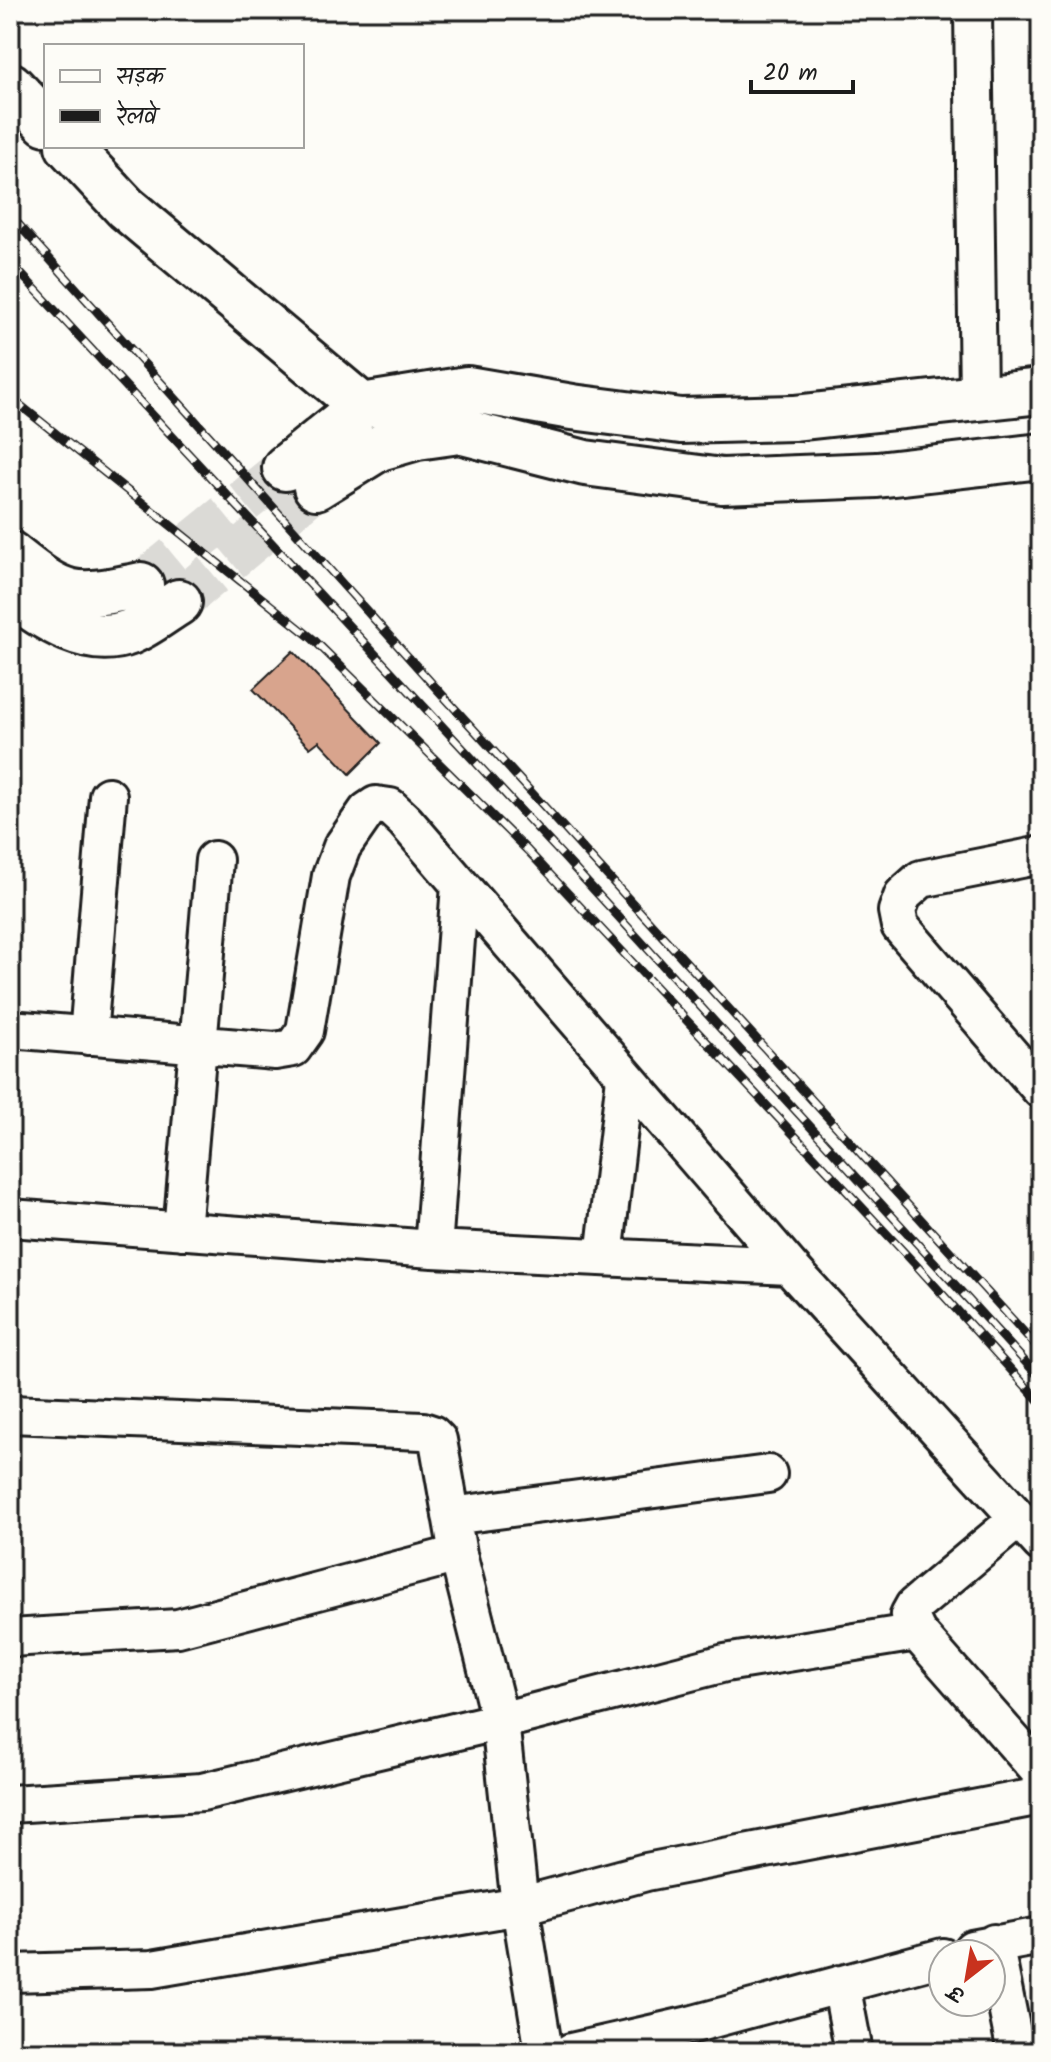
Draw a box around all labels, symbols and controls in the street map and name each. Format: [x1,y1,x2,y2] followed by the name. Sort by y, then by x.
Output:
[44,44,304,148] legend
[751,44,853,94] scale bar
[763,54,818,93] text: 20 m
[116,58,167,97] text: सड़क
[116,98,161,137] text: रेलवे
[927,1938,1007,2018] north arrow
[939,1972,973,2012] text: उ

